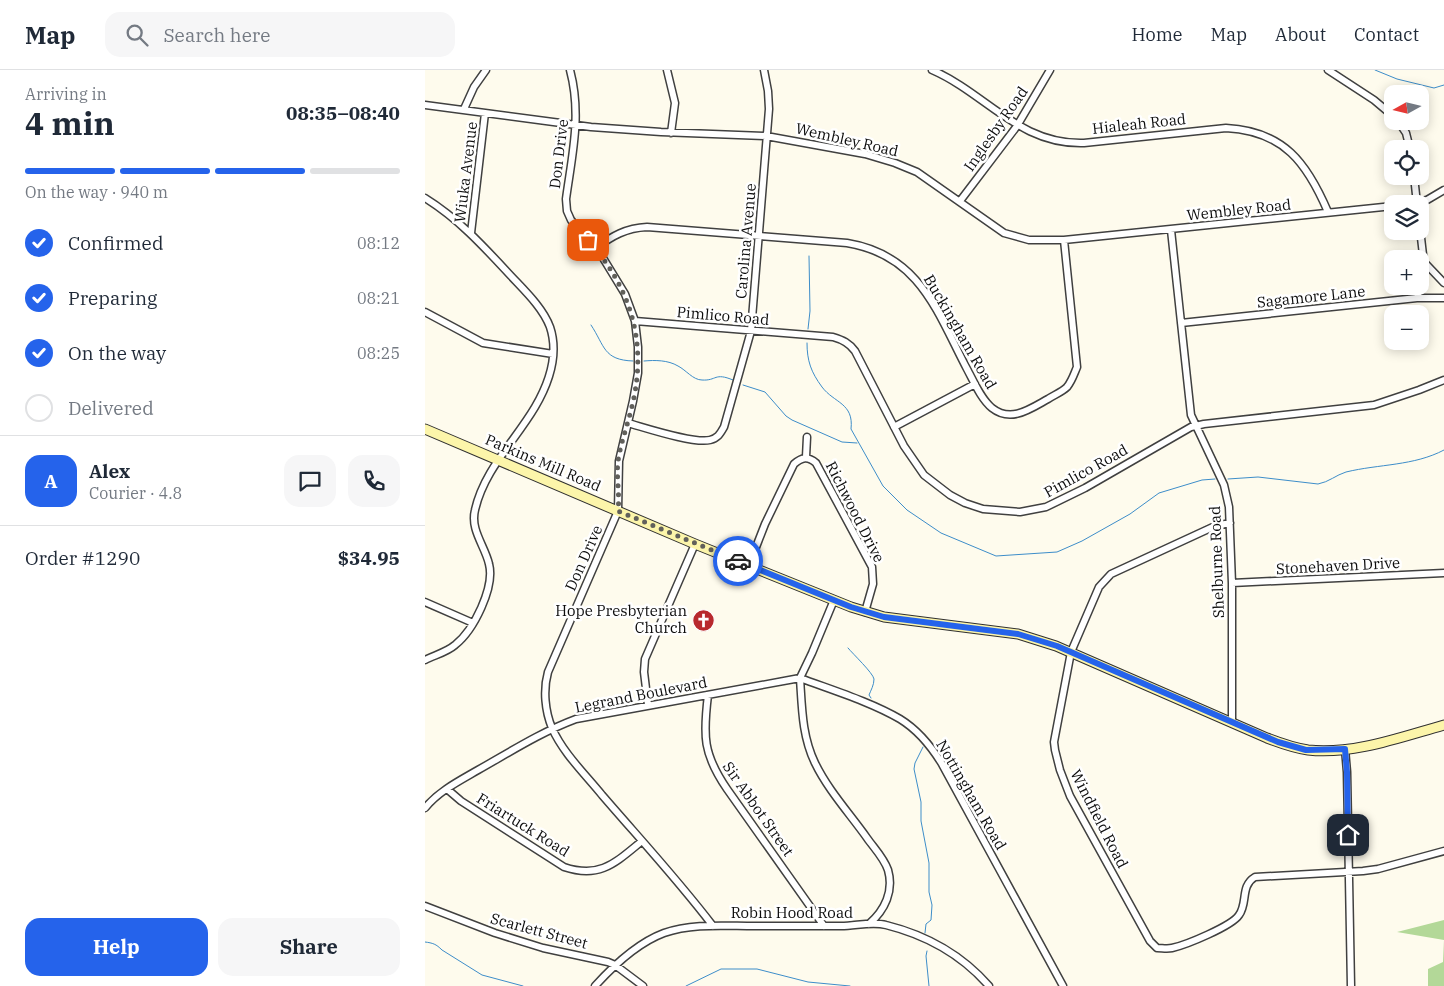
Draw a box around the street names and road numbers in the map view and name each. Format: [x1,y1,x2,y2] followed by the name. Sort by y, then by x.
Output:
[959,83,1032,175] street label: Inglesby Road
[1091,109,1187,138] street label: Hialeah Road
[545,118,572,190] street label: Don Drive
[794,118,900,161] street label: Wembley Road
[450,120,481,223] street label: Wiuka Avenue
[731,182,760,300] street label: Carolina Avenue
[1186,195,1292,224] street label: Wembley Road
[920,271,1001,392] street label: Buckingham Road
[1256,281,1366,312] street label: Sagamore Lane
[676,302,770,329] street label: Pimlico Road
[482,430,604,495] street label: Parkins Mill Road
[1041,440,1131,501] street label: Pimlico Road
[822,458,889,566] street label: Richwood Drive
[1205,505,1228,619] street label: Shelburne Road
[561,522,606,594] street label: Don Drive
[1275,553,1401,578] street label: Stonehaven Drive
[573,672,709,717] street label: Legrand Boulevard
[932,736,1011,853] street label: Nottingham Road
[719,758,798,860] street label: Sir Abbot Street
[1066,766,1132,871] street label: Windfield Road
[473,789,573,861] street label: Friartuck Road
[731,903,853,922] street label: Robin Hood Road
[488,908,590,953] street label: Scarlett Street

